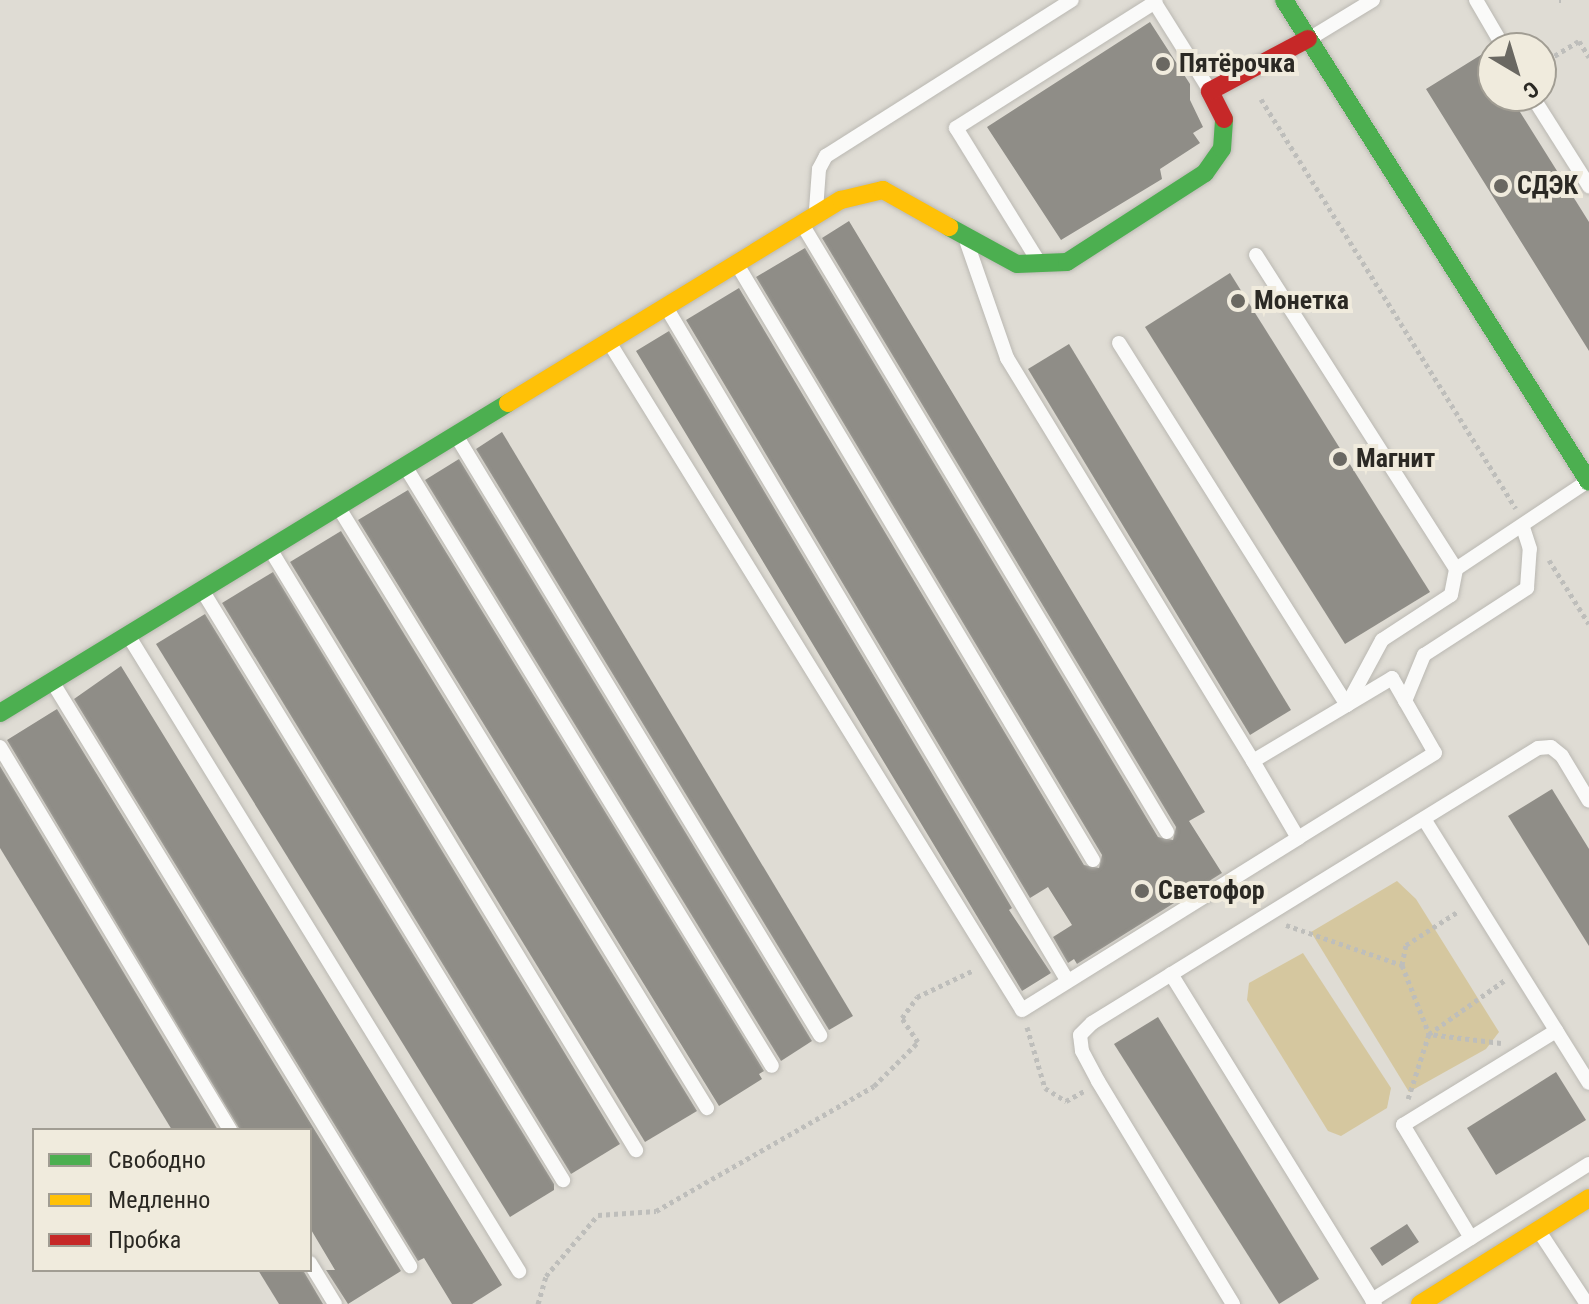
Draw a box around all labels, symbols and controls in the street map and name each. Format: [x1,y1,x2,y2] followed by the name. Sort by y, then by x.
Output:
[1477,32,1557,112] north arrow
[1179,48,1295,80] place label: Пятёрочка
[1154,55,1172,73] marker: Пятёрочка
[1518,76,1543,103] text: С
[1517,170,1578,202] place label: СДЭК
[1492,177,1510,195] marker: СДЭК
[1254,285,1349,317] place label: Монетка
[1229,292,1247,310] marker: Монетка
[1356,443,1435,475] place label: Магнит
[1331,450,1349,468] marker: Магнит
[1158,875,1265,907] place label: Светофор
[1133,882,1151,900] marker: Светофор
[32,1128,312,1272] legend
[108,1146,206,1174] text: Свободно
[108,1186,210,1214] text: Медленно
[108,1226,181,1254] text: Пробка

